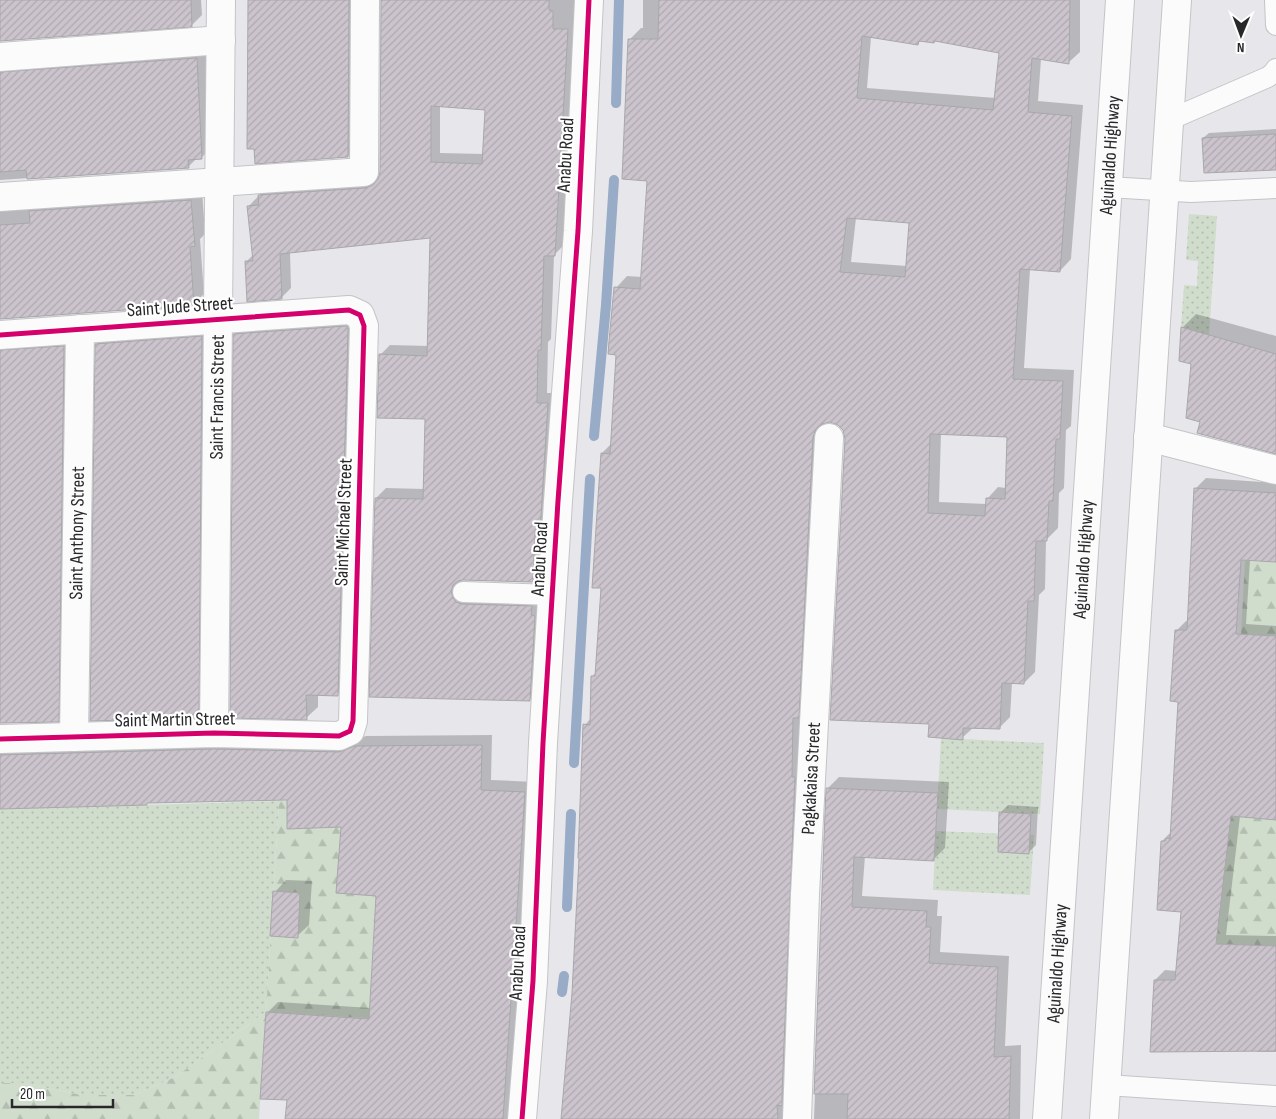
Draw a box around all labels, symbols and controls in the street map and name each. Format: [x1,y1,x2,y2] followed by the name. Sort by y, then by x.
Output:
[1216,10,1266,60] north arrow
[1237,39,1245,56] text: N
[1094,94,1125,216] street label: Aguinaldo Highway
[553,117,579,194] street label: Anabu Road
[126,292,234,322] street label: Saint Jude Street
[205,334,229,460] street label: Saint Francis Street
[330,457,358,586] street label: Saint Michael Street
[65,466,89,600] street label: Saint Anthony Street
[1068,498,1099,620] street label: Aguinaldo Highway
[527,521,553,598] street label: Anabu Road
[114,707,236,733] street label: Saint Martin Street
[797,721,826,835] street label: Pagkakaisa Street
[1042,902,1073,1025] street label: Aguinaldo Highway
[505,925,531,1002] street label: Anabu Road
[12,1076,114,1108] scale bar
[20,1085,45,1104] text: 20 m

